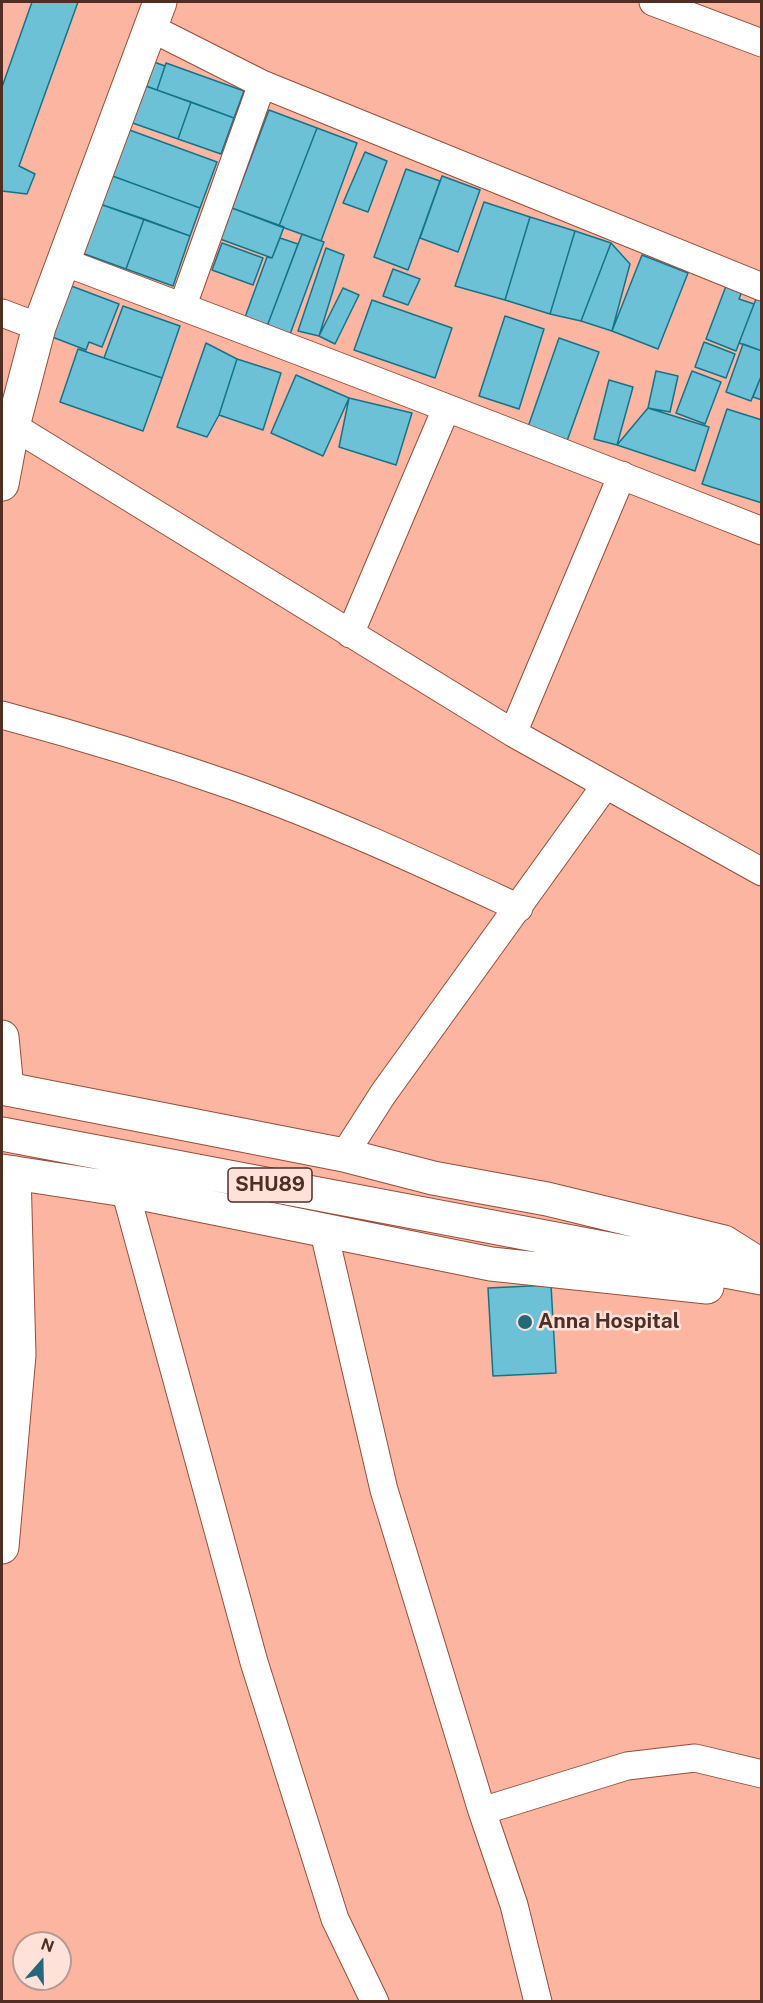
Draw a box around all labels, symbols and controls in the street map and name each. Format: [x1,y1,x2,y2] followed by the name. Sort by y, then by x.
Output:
[228,1168,312,1202] road number: SHU89
[538,1309,680,1335] place label: Anna Hospital
[516,1313,534,1331] marker: Anna Hospital
[12,1931,72,1991] north arrow
[39,1934,57,1957] text: N

